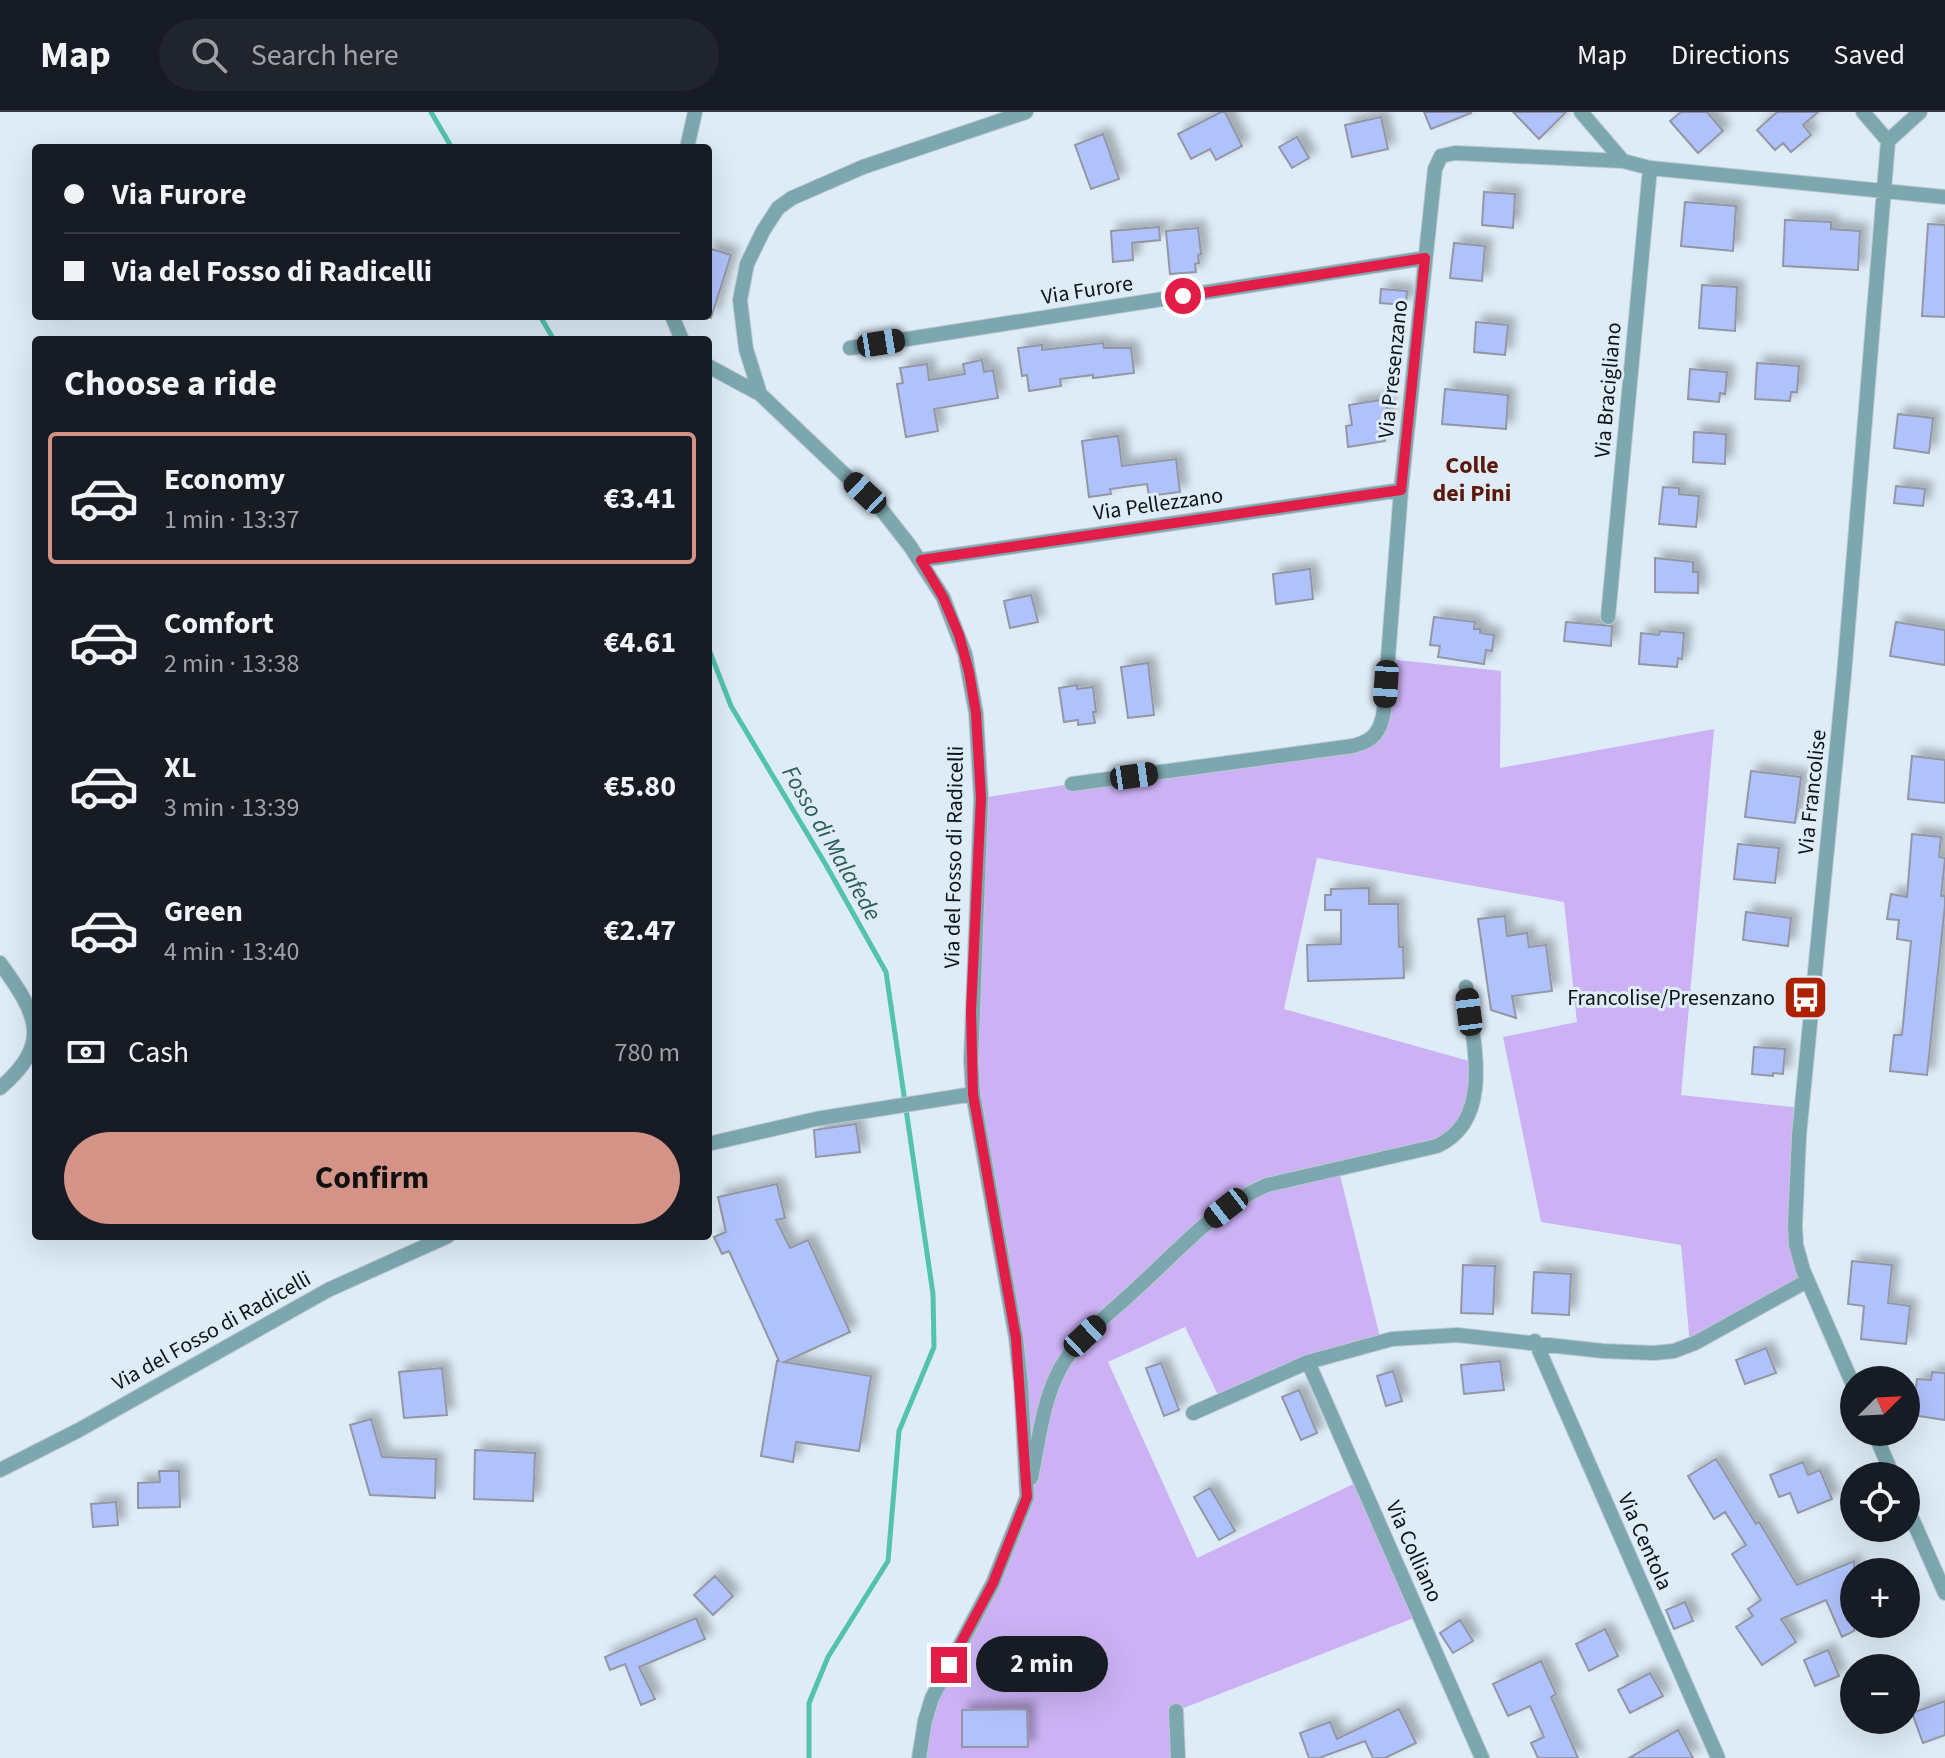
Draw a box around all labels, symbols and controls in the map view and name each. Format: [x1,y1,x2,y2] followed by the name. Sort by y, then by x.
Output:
[159,19,719,91] search box
[40,28,111,82] text: Map
[187,33,231,77] icon: search
[251,34,399,77] text: Search here
[1577,35,1627,75] text: Map
[1671,35,1790,75] text: Directions
[1834,35,1905,75] text: Saved
[112,173,246,216] text: Via Furore
[112,250,432,293] text: Via del Fosso di Radicelli
[1039,267,1135,313] street label: Via Furore
[1165,278,1201,314] route start
[1370,298,1416,440] street label: Via Presenzano
[1586,321,1630,459] street label: Via Bracigliano
[855,327,907,359] car
[64,358,277,409] text: Choose a ride
[1433,448,1511,511] district label: Colle dei Pini
[164,458,285,501] text: Economy
[68,462,140,534] icon: car
[839,468,891,518] car
[604,477,676,520] text: €3.41
[1091,479,1225,529] street label: Via Pellezzano
[164,501,299,538] text: 1 min · 13:37
[164,602,274,645] text: Comfort
[68,606,140,678] icon: car
[604,621,676,664] text: €4.61
[164,645,299,682] text: 2 min · 13:38
[1372,659,1400,709] car
[1790,728,1834,856] street label: Via Francolise
[936,745,972,969] street label: Via del Fosso di Radicelli
[164,746,197,789] text: XL
[68,750,140,822] icon: car
[773,759,890,927] water label: Fosso di Malafede
[1109,761,1159,791] car
[604,765,676,808] text: €5.80
[164,789,299,826] text: 3 min · 13:39
[164,890,243,933] text: Green
[68,894,140,966] icon: car
[604,909,676,952] text: €2.47
[164,933,299,970] text: 4 min · 13:40
[1782,973,1830,1021] bus stop icon: Francolise/Presenzano
[1567,982,1775,1014] place label: Francolise/Presenzano
[1454,987,1484,1037] car
[64,1030,108,1074] icon: cash
[128,1031,189,1074] text: Cash
[614,1034,680,1071] text: 780 m
[64,1132,680,1224] button: Confirm
[1200,1184,1252,1232] car
[106,1263,317,1399] street label: Via del Fosso di Radicelli
[1059,1311,1111,1361] car
[1840,1366,1920,1446] north arrow
[1840,1366,1920,1734] map controls
[1840,1462,1920,1542] button: locate
[1609,1488,1681,1595] street label: Via Centola
[1377,1495,1451,1607] street label: Via Colliano
[1840,1558,1920,1638] button: +
[977,1637,1109,1693] callout: 2 min
[1010,1645,1074,1682] text: 2 min
[931,1647,967,1683] route end
[1840,1654,1920,1734] button: −

